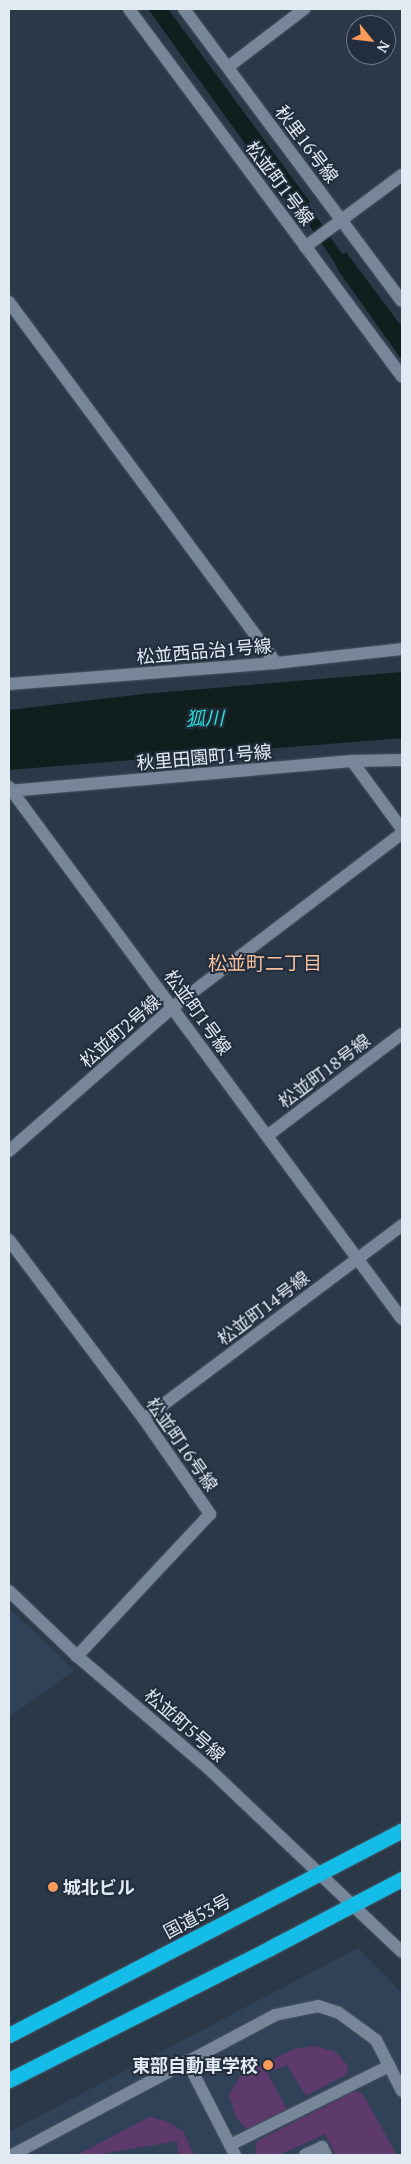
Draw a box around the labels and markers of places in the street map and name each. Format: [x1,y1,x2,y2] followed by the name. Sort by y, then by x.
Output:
[63,1876,135,1898] place label: 城北ビル
[47,1881,59,1893] marker: 城北ビル
[132,2054,258,2076] place label: 東部自動車学校
[262,2059,274,2071] marker: 東部自動車学校

